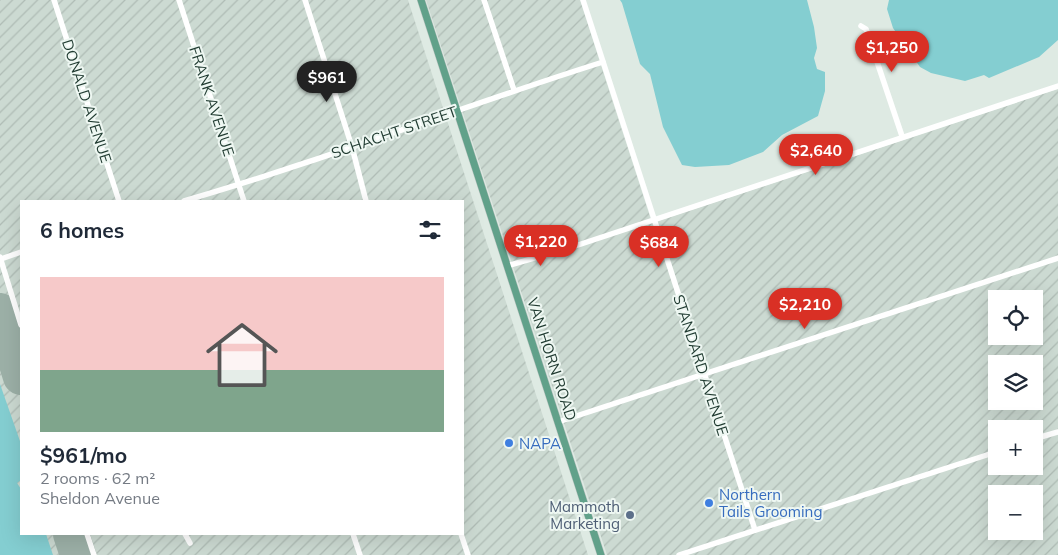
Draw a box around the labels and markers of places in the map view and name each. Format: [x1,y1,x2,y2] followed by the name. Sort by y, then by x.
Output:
[851,30,933,73] pin: $1,250
[297,61,357,103] pin: $961
[775,134,857,176] pin: $2,640
[500,224,582,267] pin: $1,220
[629,226,689,268] pin: $684
[764,288,846,330] pin: $2,210
[519,434,561,453] place label: NAPA
[503,437,515,449] marker: NAPA
[719,485,822,521] place label: Northern Tails Grooming
[549,497,620,533] place label: Mammoth Marketing
[703,497,715,509] marker: Northern Tails Grooming
[624,509,636,521] marker: Mammoth Marketing

